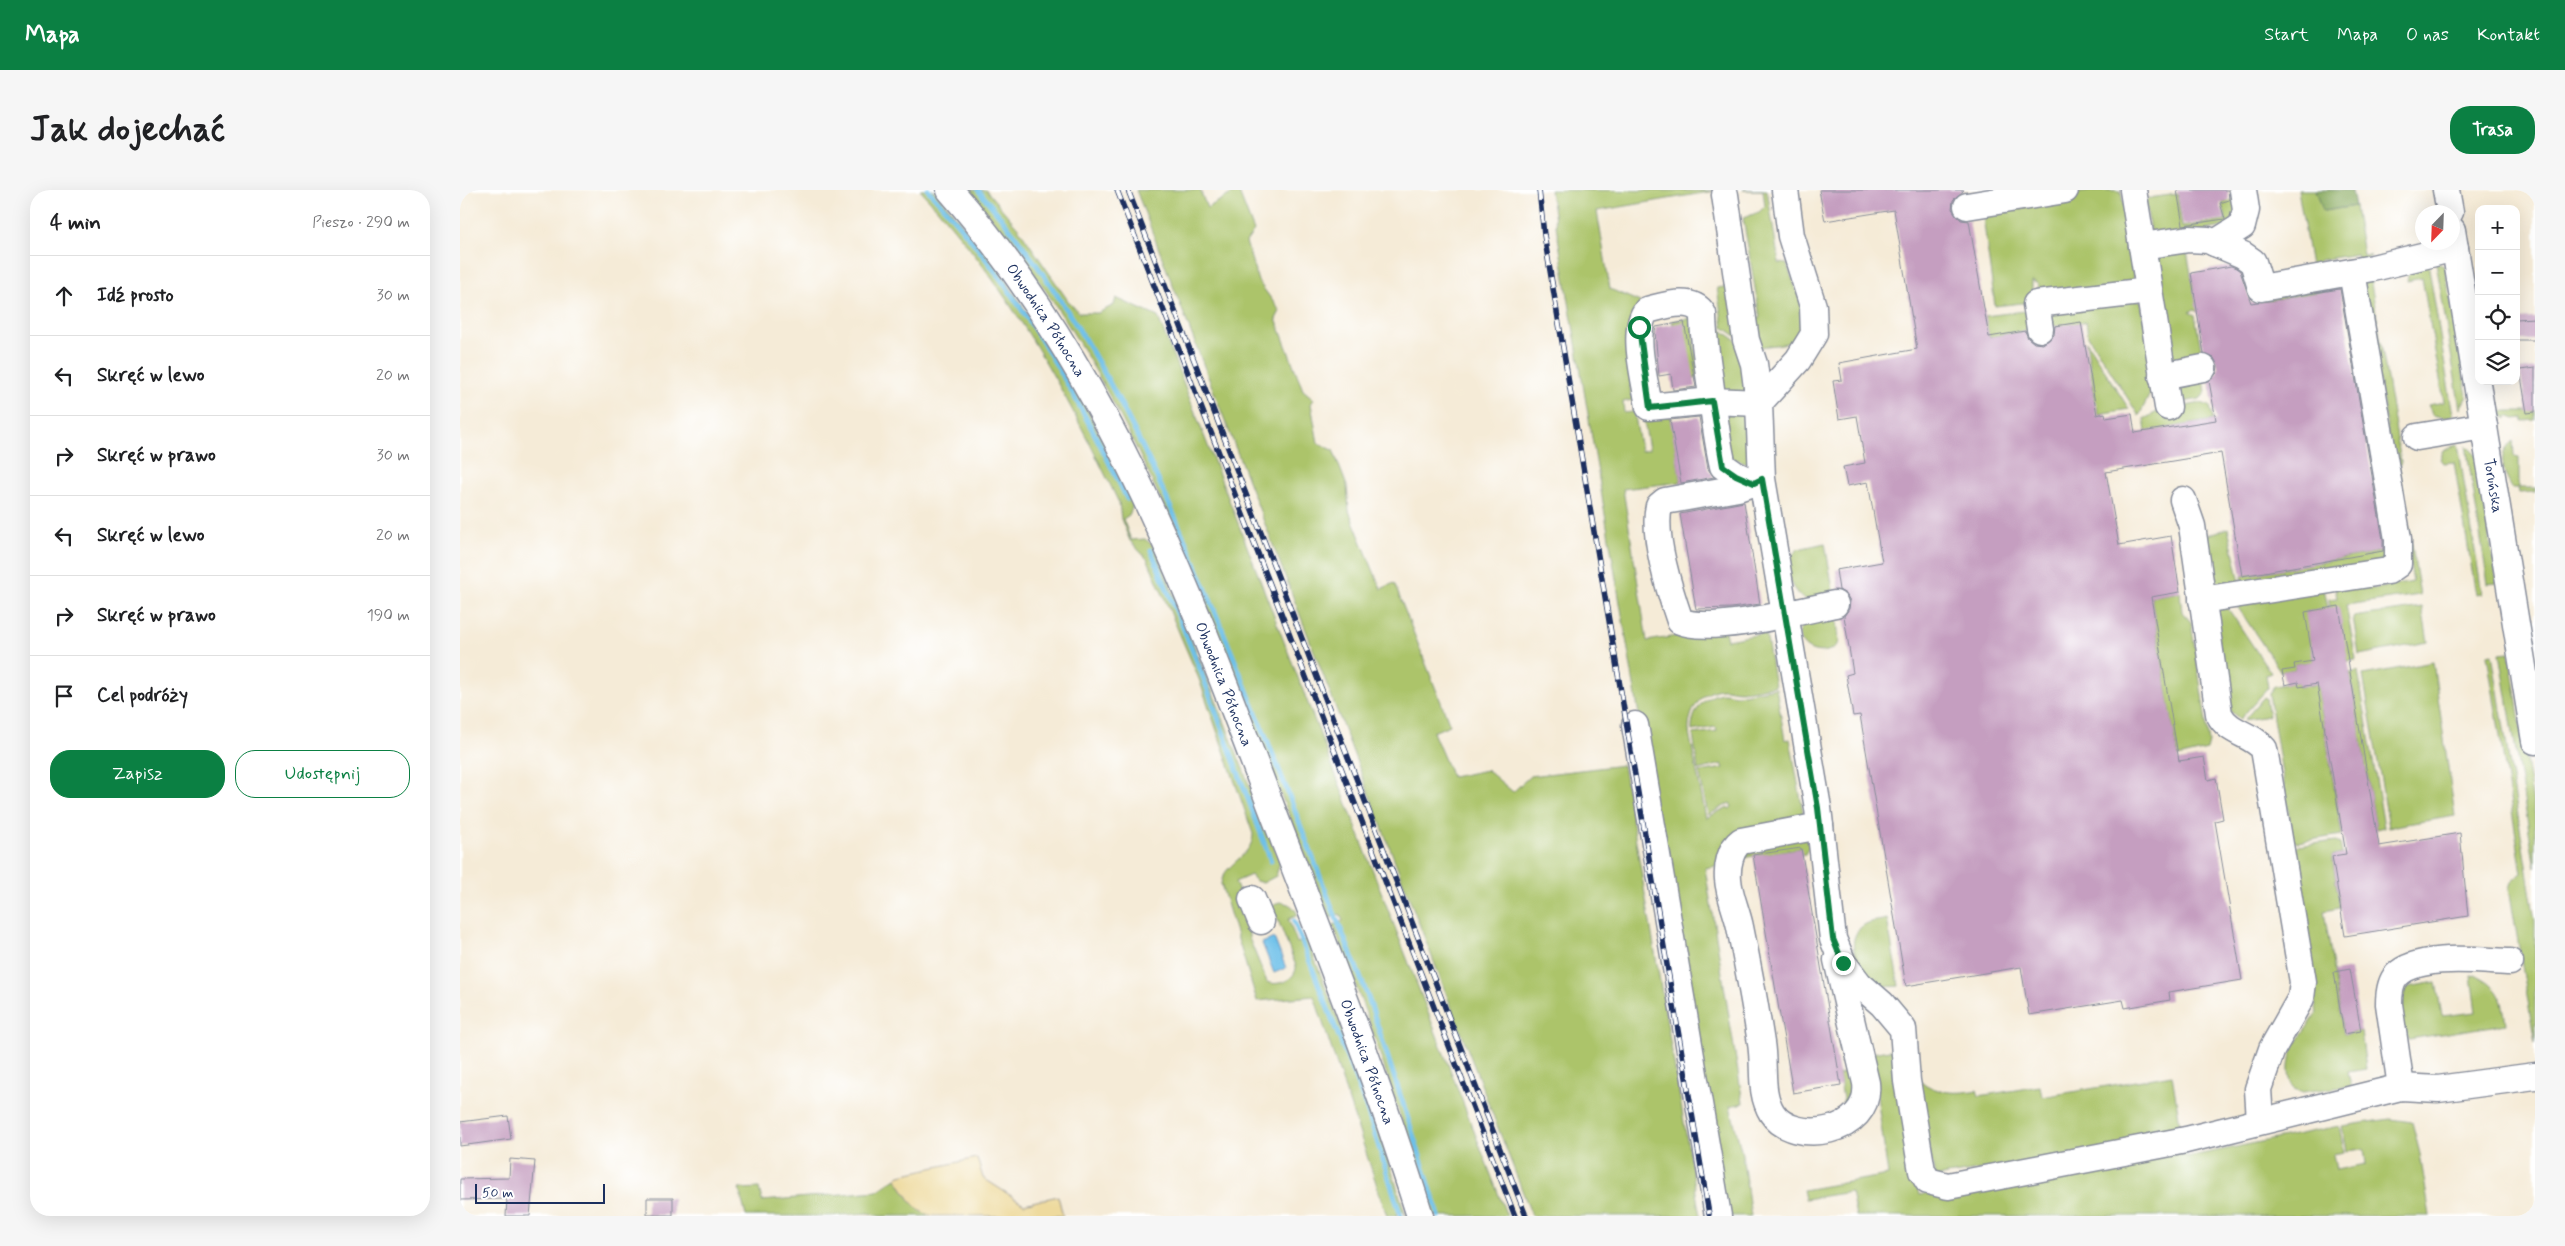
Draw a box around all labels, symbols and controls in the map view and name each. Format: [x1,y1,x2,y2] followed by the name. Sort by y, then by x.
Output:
[25,20,80,51] text: Mapa
[2264,23,2309,47] text: Start
[2337,23,2378,47] text: Mapa
[2406,23,2449,47] text: O nas
[2477,23,2540,47] text: Kontakt
[2450,106,2535,154] button: Trasa
[30,107,225,153] text: Jak dojechać
[2415,205,2460,250] north arrow
[2475,205,2520,385] map controls
[2475,205,2520,250] button: +
[50,209,101,237] text: 4 min
[312,212,410,233] text: Pieszo · 290 m
[2475,250,2520,295] button: −
[1001,260,1089,381] street label: Obwodnica Północna
[50,282,78,310] icon: ahead
[97,283,174,308] text: Idź prosto
[377,285,410,306] text: 30 m
[2475,295,2520,340] button: locate
[1628,316,1651,339] route start
[2475,340,2520,385] button: layers
[50,362,78,390] icon: left
[97,363,205,388] text: Skręć w lewo
[376,365,410,386] text: 20 m
[50,442,78,470] icon: right
[97,443,216,468] text: Skręć w prawo
[377,445,410,466] text: 30 m
[2478,457,2507,515] street label: Toruńska
[50,522,78,550] icon: left
[97,523,205,548] text: Skręć w lewo
[376,525,410,546] text: 20 m
[50,602,78,630] icon: right
[97,603,216,628] text: Skręć w prawo
[367,605,410,626] text: 190 m
[1190,619,1256,749] street label: Obwodnica Północna
[50,682,78,710] icon: arrive
[97,683,188,708] text: Cel podróży
[50,750,225,798] button: Zapisz
[235,750,410,798] button: Udostępnij
[1832,952,1855,975] route end
[1335,997,1398,1127] street label: Obwodnica Północna
[475,1181,605,1204] scale bar
[482,1184,513,1202] text: 50 m

